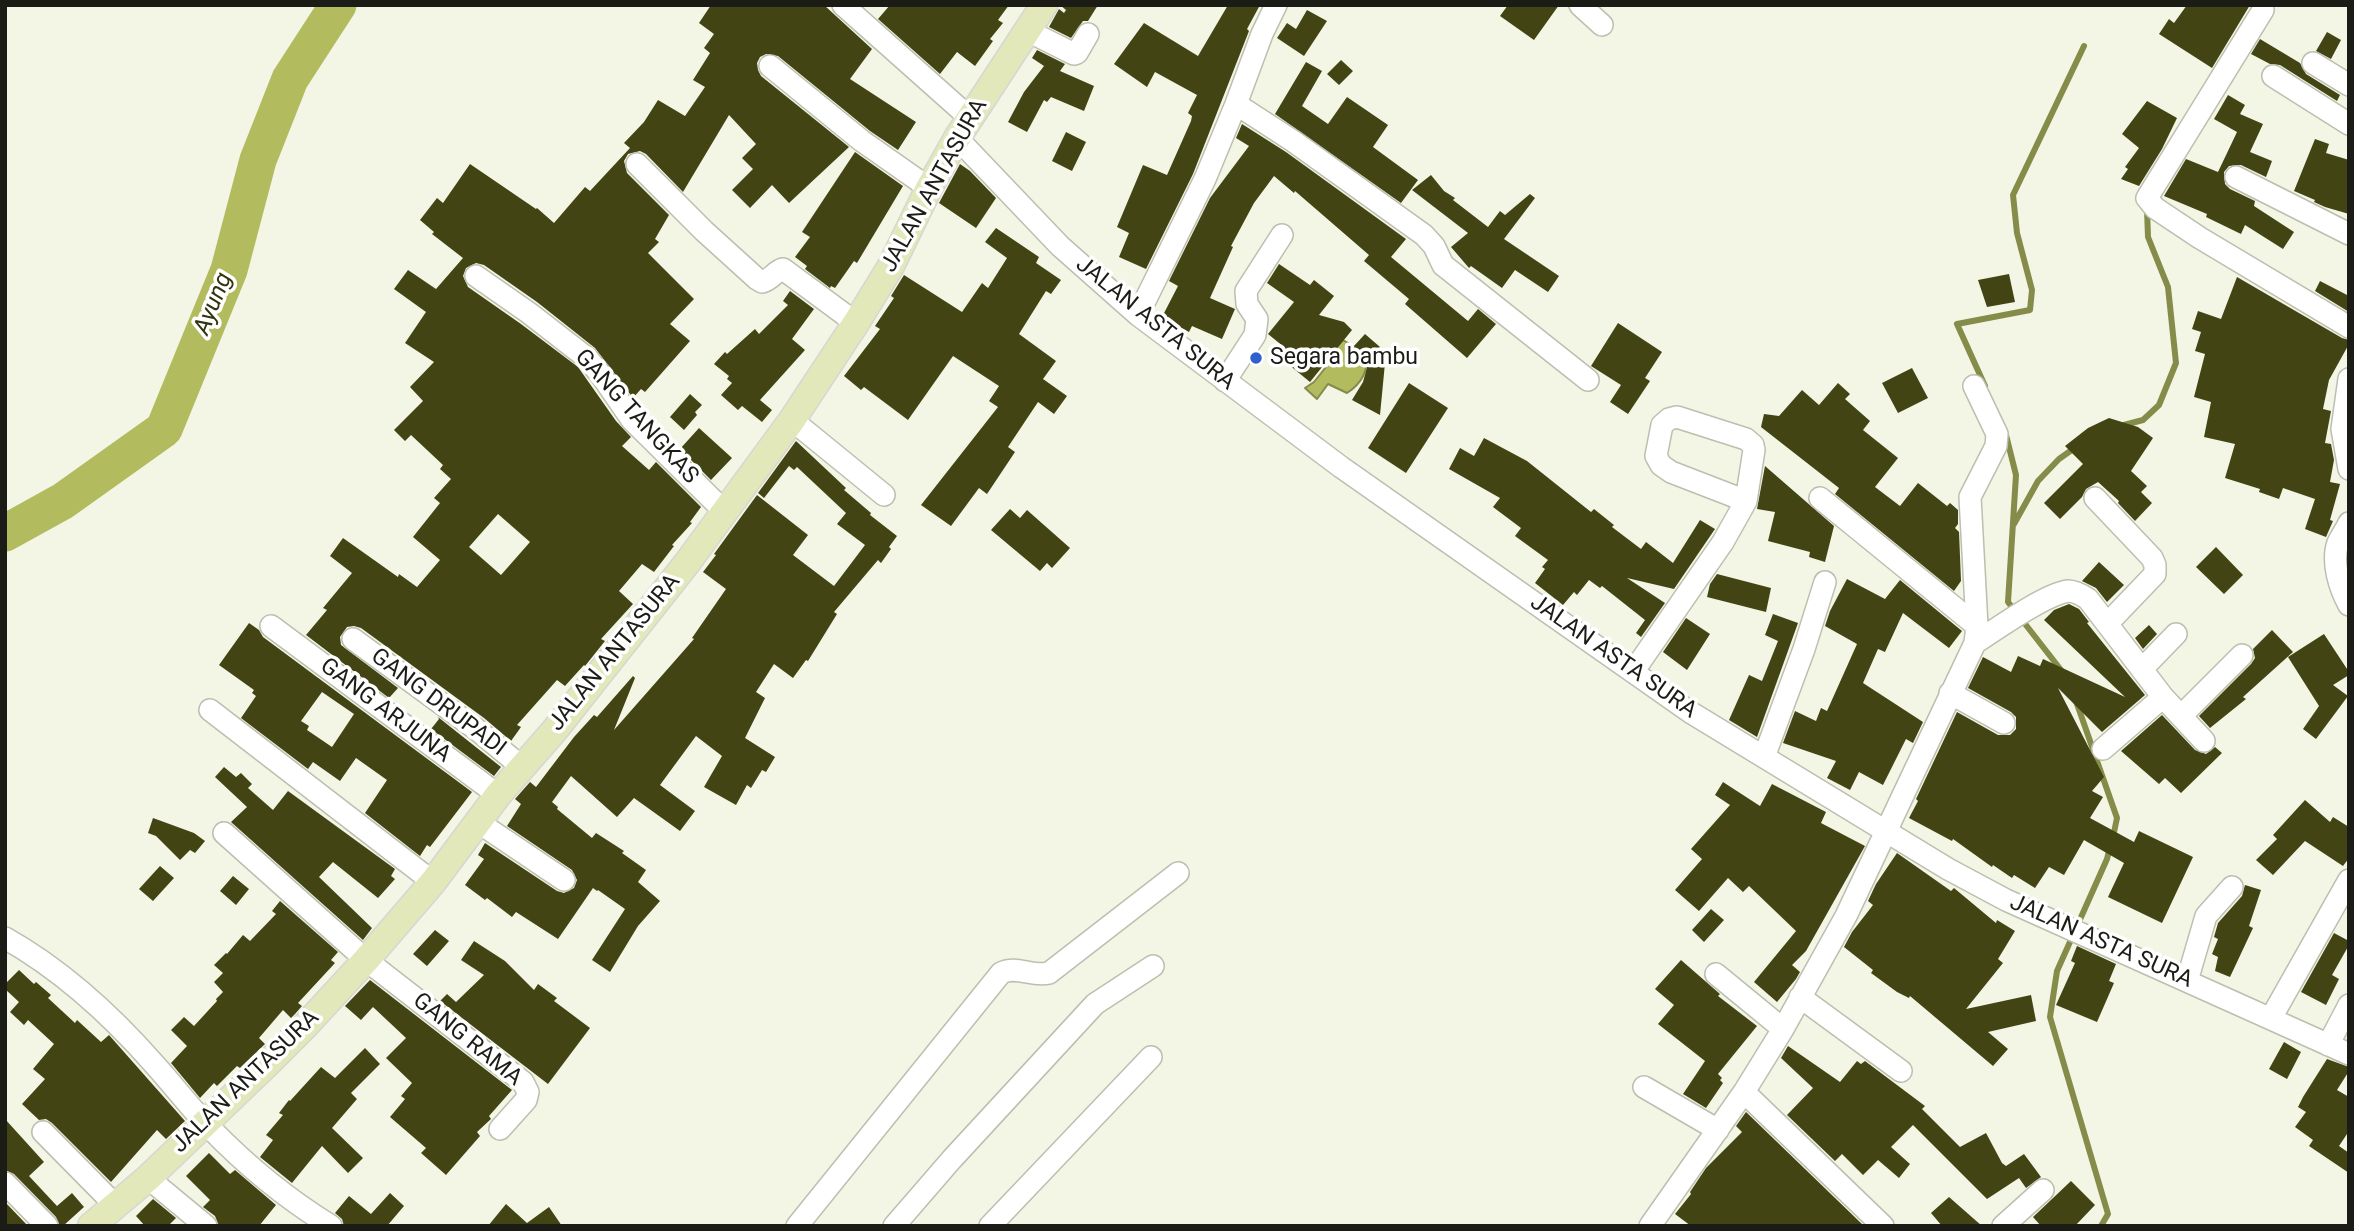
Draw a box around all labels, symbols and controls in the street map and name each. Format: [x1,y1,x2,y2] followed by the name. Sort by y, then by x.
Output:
[876,95,994,277] street label: JALAN ANTASURA
[1070,251,1240,397] street label: JALAN ASTA SURA
[189,269,239,339] water label: Ayung
[568,344,704,490] street label: GANG TANGKAS
[1270,344,1418,372] place label: Segara bambu
[1248,350,1264,366] marker: Segara bambu
[543,569,687,737] street label: JALAN ANTASURA
[1524,589,1702,725] street label: JALAN ASTA SURA
[365,643,511,763] street label: GANG DRUPADI
[314,653,456,769] street label: GANG ARJUNA
[2005,889,2197,995] street label: JALAN ASTA SURA
[407,987,527,1093] street label: GANG RAMA
[167,1005,325,1159] street label: JALAN ANTASURA

